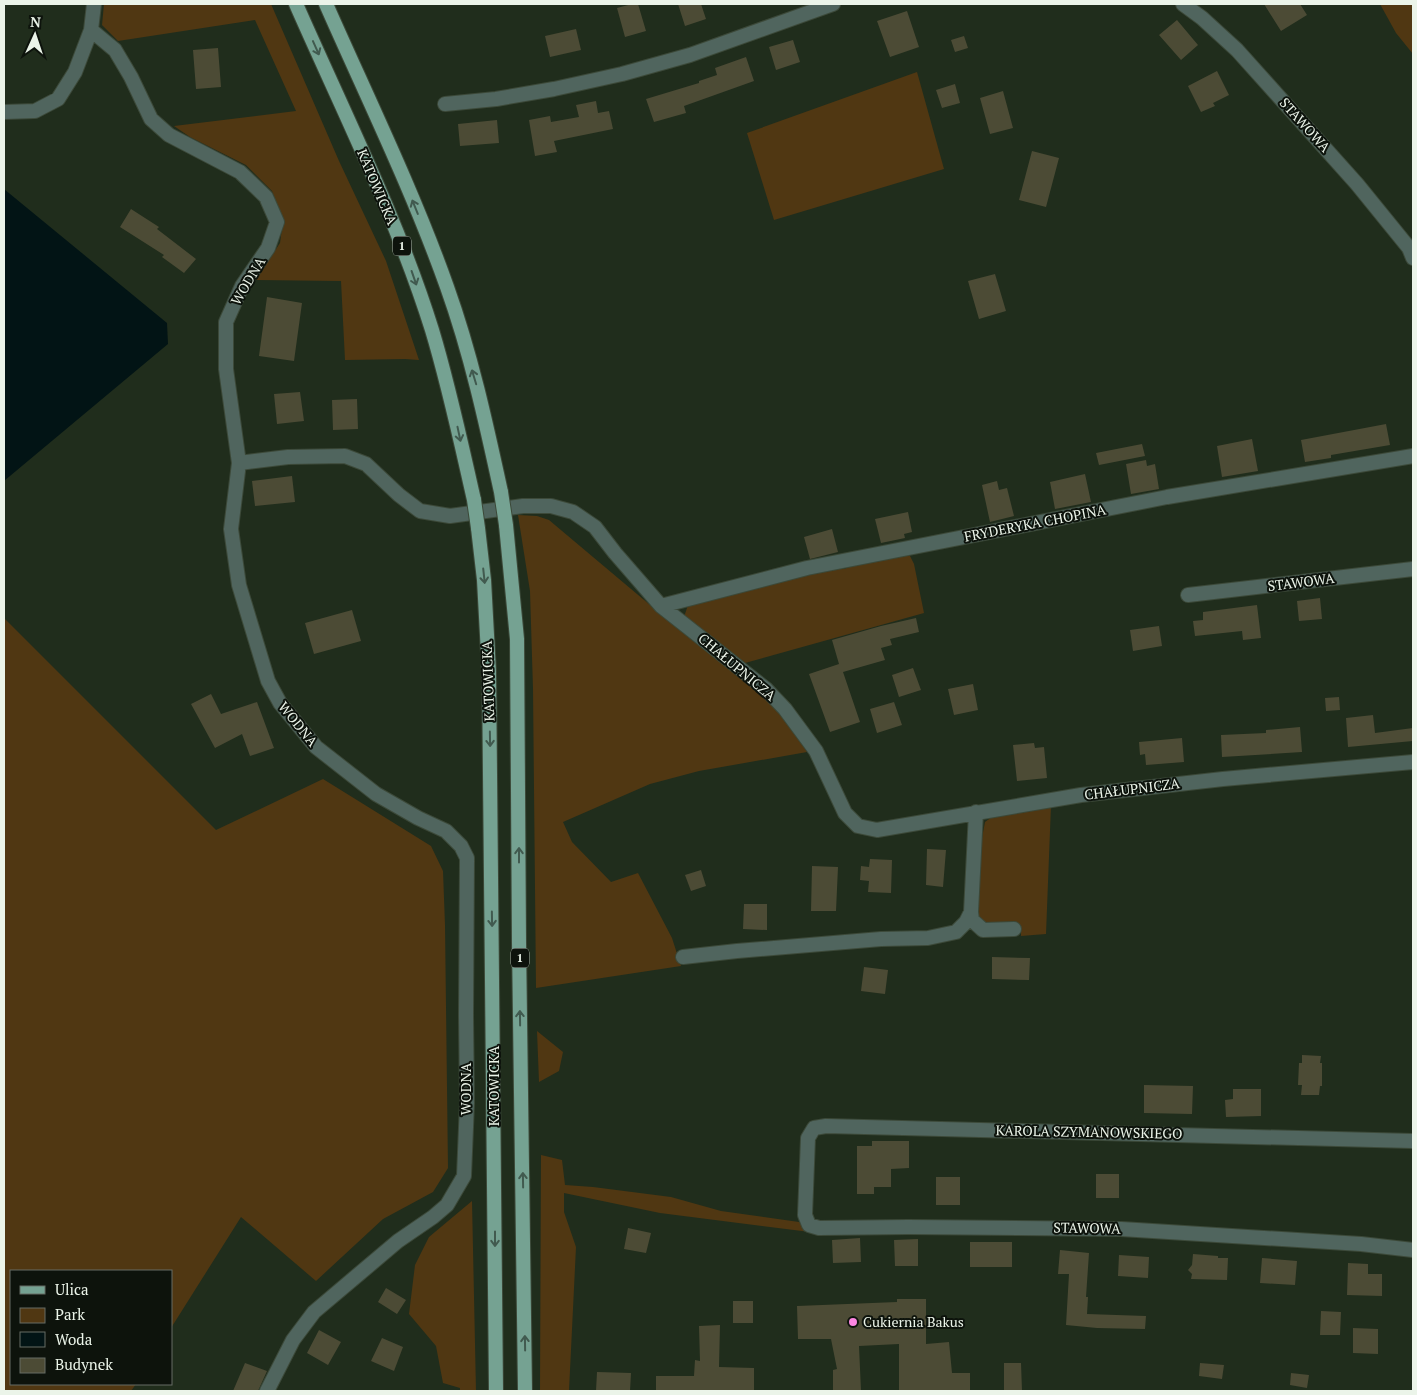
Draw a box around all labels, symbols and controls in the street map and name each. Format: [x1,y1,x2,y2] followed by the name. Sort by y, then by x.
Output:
[10,10,60,60] north arrow
[30,12,42,31] text: N
[311,40,321,55] one-way arrow
[1276,93,1335,156] street label: STAWOWA
[353,146,402,228] street label: KATOWICKA
[410,200,419,215] one-way arrow
[393,237,411,256] road number: 1
[226,253,270,308] street label: WODNA
[410,270,419,285] one-way arrow
[469,369,479,385] one-way arrow
[455,426,464,442] one-way arrow
[962,499,1108,546] street label: FRYDERYKA CHOPINA
[479,568,488,584] one-way arrow
[1266,568,1336,595] street label: STAWOWA
[694,629,780,705] street label: CHAŁUPNICZA
[477,640,498,722] street label: KATOWICKA
[274,697,323,750] street label: WODNA
[485,730,495,746] one-way arrow
[1083,773,1181,804] street label: CHAŁUPNICZA
[514,847,524,864] one-way arrow
[487,910,497,926] one-way arrow
[511,948,529,968] road number: 1
[516,1010,525,1026] one-way arrow
[484,1045,503,1126] street label: KATOWICKA
[456,1062,475,1115] street label: WODNA
[995,1120,1183,1143] street label: KAROLA SZYMANOWSKIEGO
[518,1172,528,1188] one-way arrow
[1053,1217,1121,1238] street label: STAWOWA
[490,1230,500,1246] one-way arrow
[10,1270,172,1385] legend
[55,1279,89,1299] text: Ulica
[55,1304,85,1324] text: Park
[863,1312,964,1331] place label: Cukiernia Bakus
[847,1316,859,1328] marker: Cukiernia Bakus
[55,1329,93,1349] text: Woda
[520,1335,530,1351] one-way arrow
[55,1354,113,1374] text: Budynek

